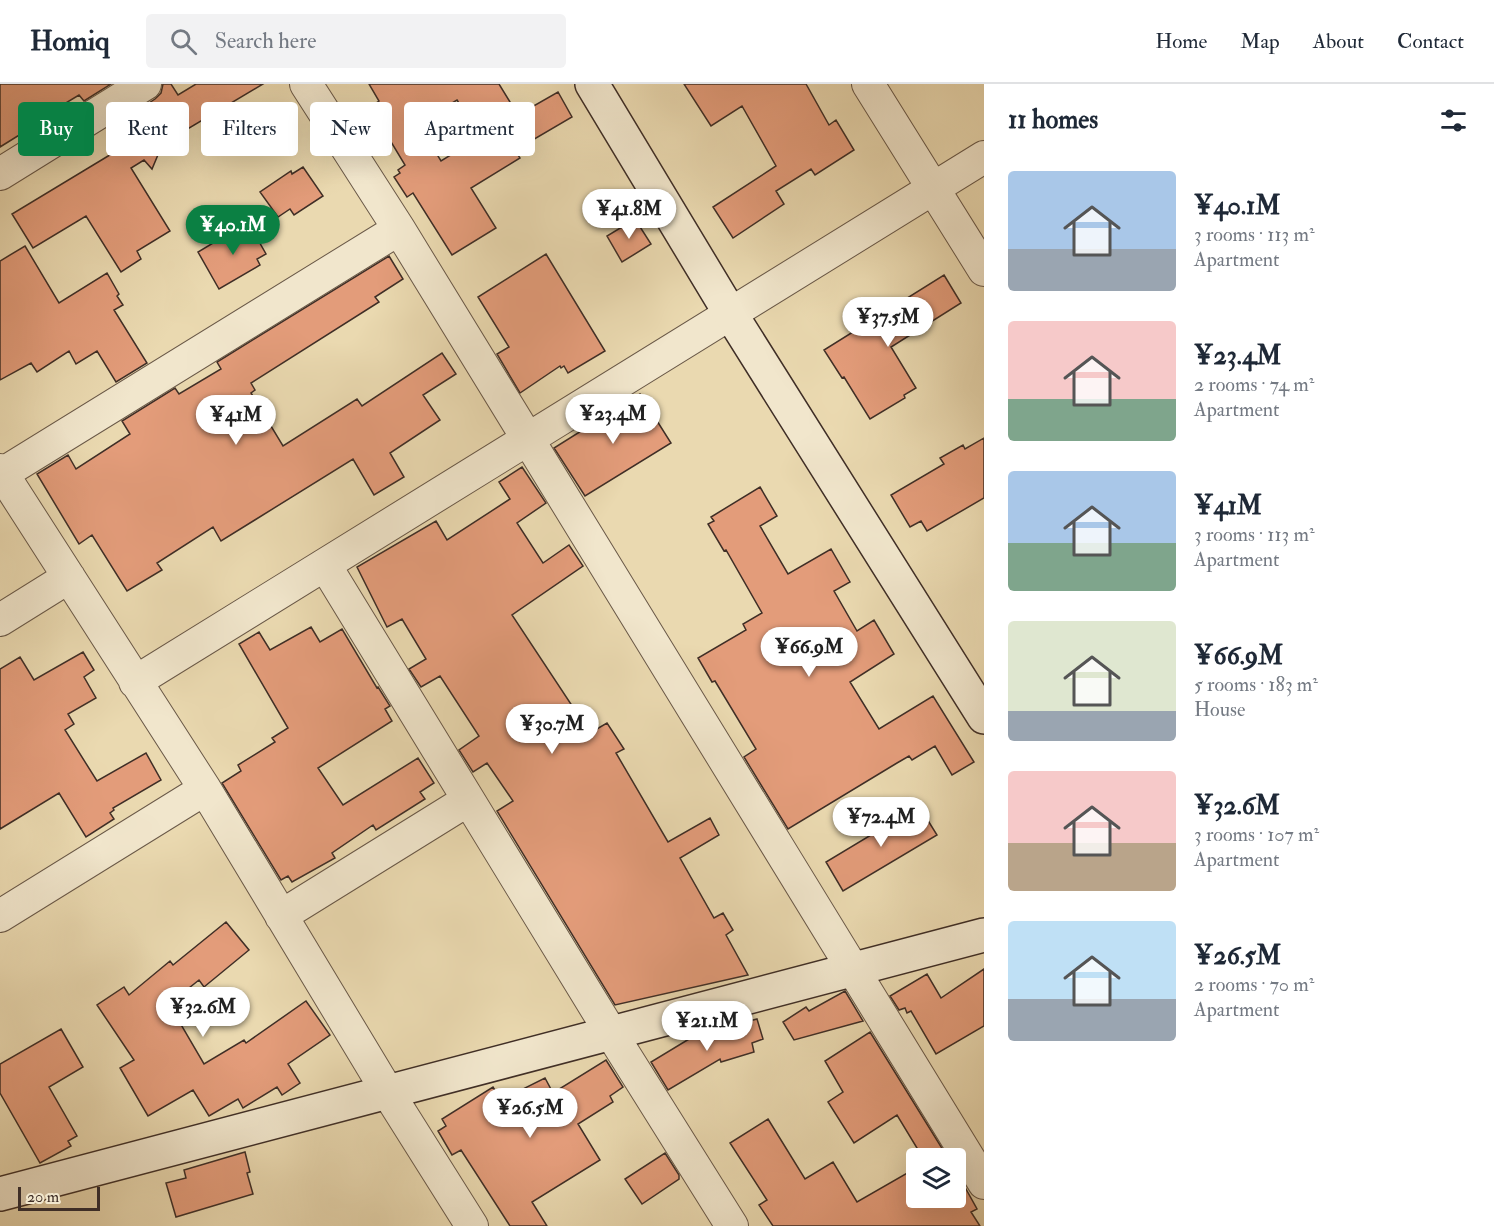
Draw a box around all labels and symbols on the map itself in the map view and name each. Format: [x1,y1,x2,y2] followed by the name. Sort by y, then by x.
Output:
[580,189,678,240] pin: ¥41.8M
[184,205,282,256] pin: ¥40.1M
[839,297,937,348] pin: ¥37.5M
[564,394,662,445] pin: ¥23.4M
[200,395,272,446] pin: ¥41M
[760,627,858,678] pin: ¥66.9M
[503,704,601,755] pin: ¥30.7M
[832,797,930,848] pin: ¥72.4M
[154,987,252,1038] pin: ¥32.6M
[658,1001,756,1052] pin: ¥21.1M
[481,1088,579,1139] pin: ¥26.5M
[18,1184,100,1212] scale bar

